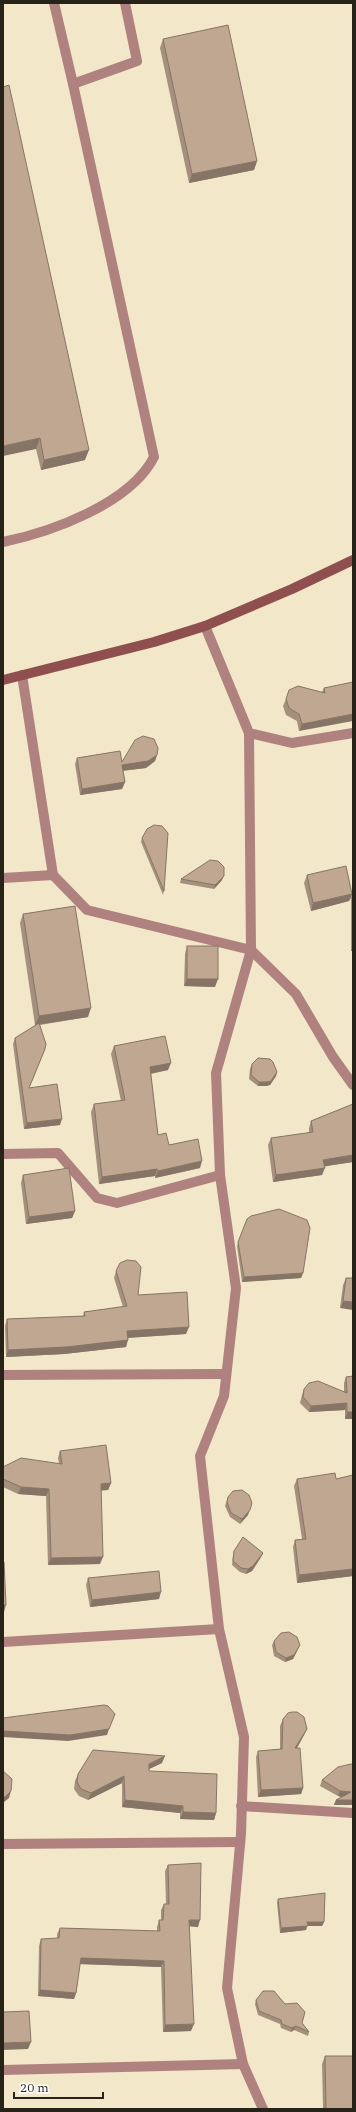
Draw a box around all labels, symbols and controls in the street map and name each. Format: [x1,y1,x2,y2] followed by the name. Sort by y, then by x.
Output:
[14,2074,103,2100] scale bar
[20,2080,49,2095] text: 20 m

